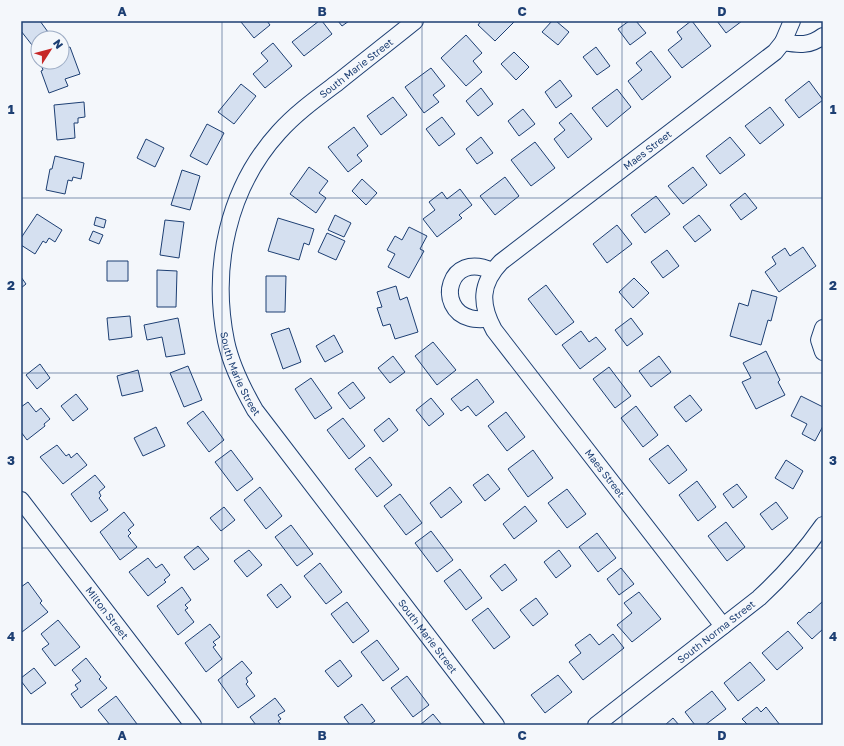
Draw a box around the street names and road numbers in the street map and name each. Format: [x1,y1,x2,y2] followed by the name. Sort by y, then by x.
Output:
[317,36,395,100] street label: South Marie Street
[621,128,674,172] street label: Maes Street
[218,331,263,418] street label: South Marie Street
[583,447,627,499] street label: Maes Street
[83,584,131,641] street label: Milton Street
[396,597,460,675] street label: South Marie Street
[675,598,757,666] street label: South Norma Street

